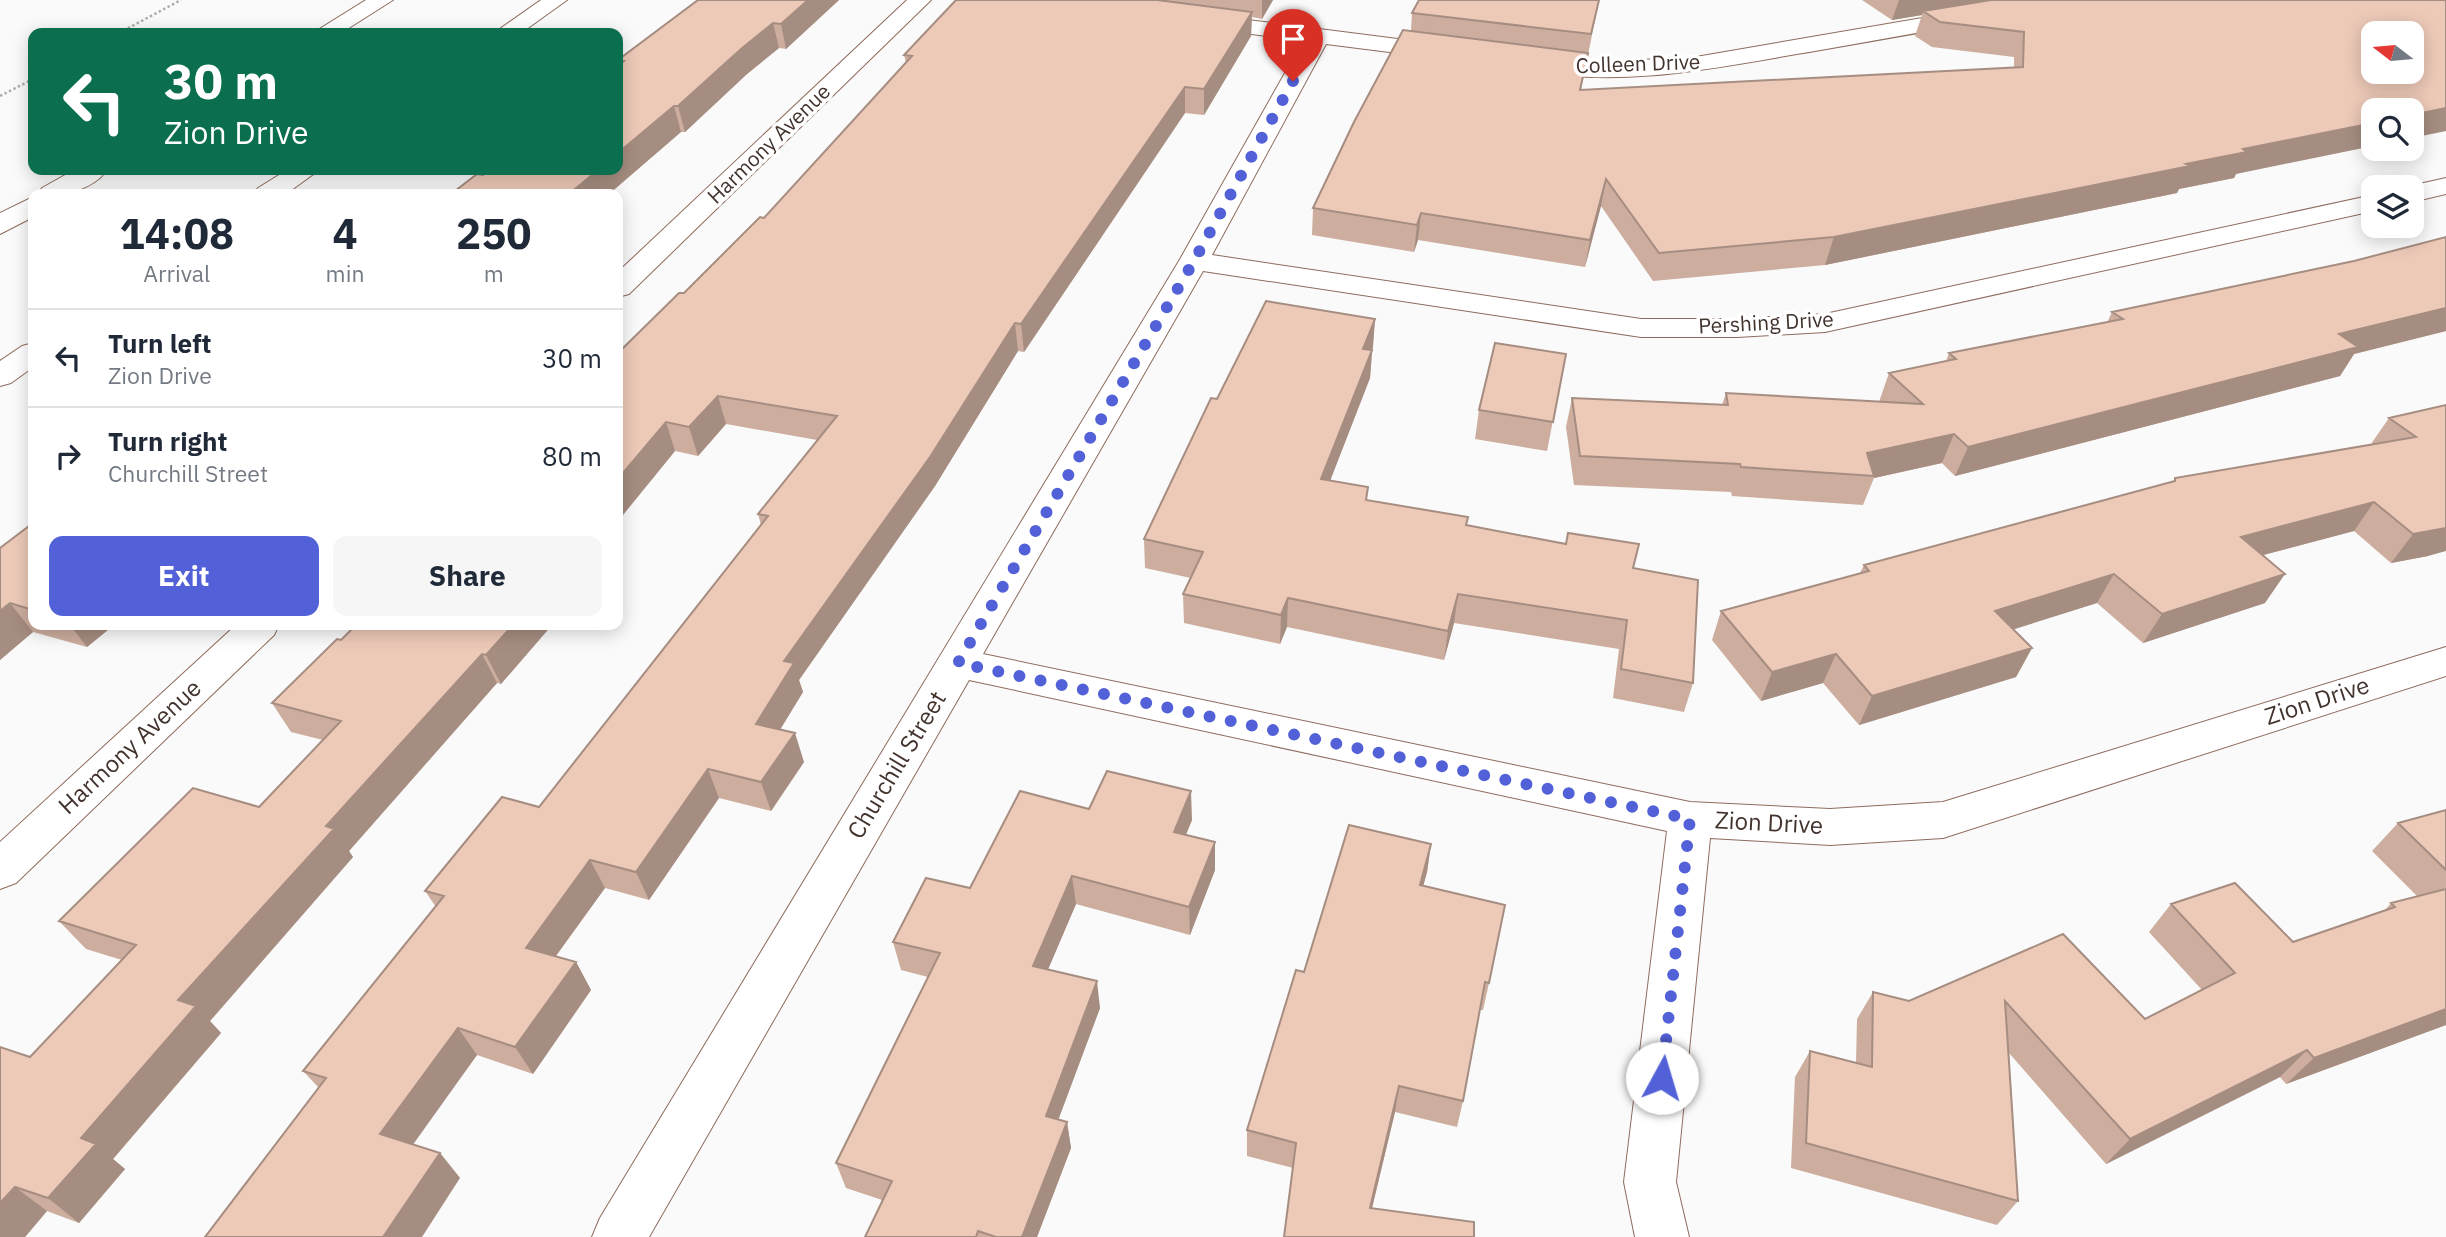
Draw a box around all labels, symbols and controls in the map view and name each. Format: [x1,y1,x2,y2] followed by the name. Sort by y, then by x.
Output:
[1263,9,1323,81] pin
[1274,20,1312,58] icon: arrive
[2361,21,2424,84] north arrow
[2361,21,2424,238] map controls
[1575,47,1701,79] street label: Colleen Drive
[164,49,278,112] text: 30 m
[49,56,140,147] icon: left
[701,77,836,209] street label: Harmony Avenue
[2361,98,2424,161] button: search
[164,111,308,153] text: Zion Drive
[2361,175,2424,238] button: layers
[119,206,234,261] text: 14:08
[332,206,358,261] text: 4
[456,206,532,261] text: 250
[143,258,210,288] text: Arrival
[326,258,364,288] text: min
[484,258,504,288] text: m
[1697,304,1834,340] street label: Pershing Drive
[108,326,211,360] text: Turn left
[49,339,87,377] icon: left
[542,341,602,375] text: 30 m
[108,360,212,390] text: Zion Drive
[108,424,227,458] text: Turn right
[49,437,87,475] icon: right
[542,439,602,473] text: 80 m
[108,458,268,488] text: Churchill Street
[49,536,319,616] button: Exit
[333,536,602,616] button: Share
[2260,668,2373,732] street label: Zion Drive
[51,672,208,821] street label: Harmony Avenue
[839,685,953,844] street label: Churchill Street
[1714,803,1824,841] street label: Zion Drive
[1625,1041,1699,1115] position arrow

